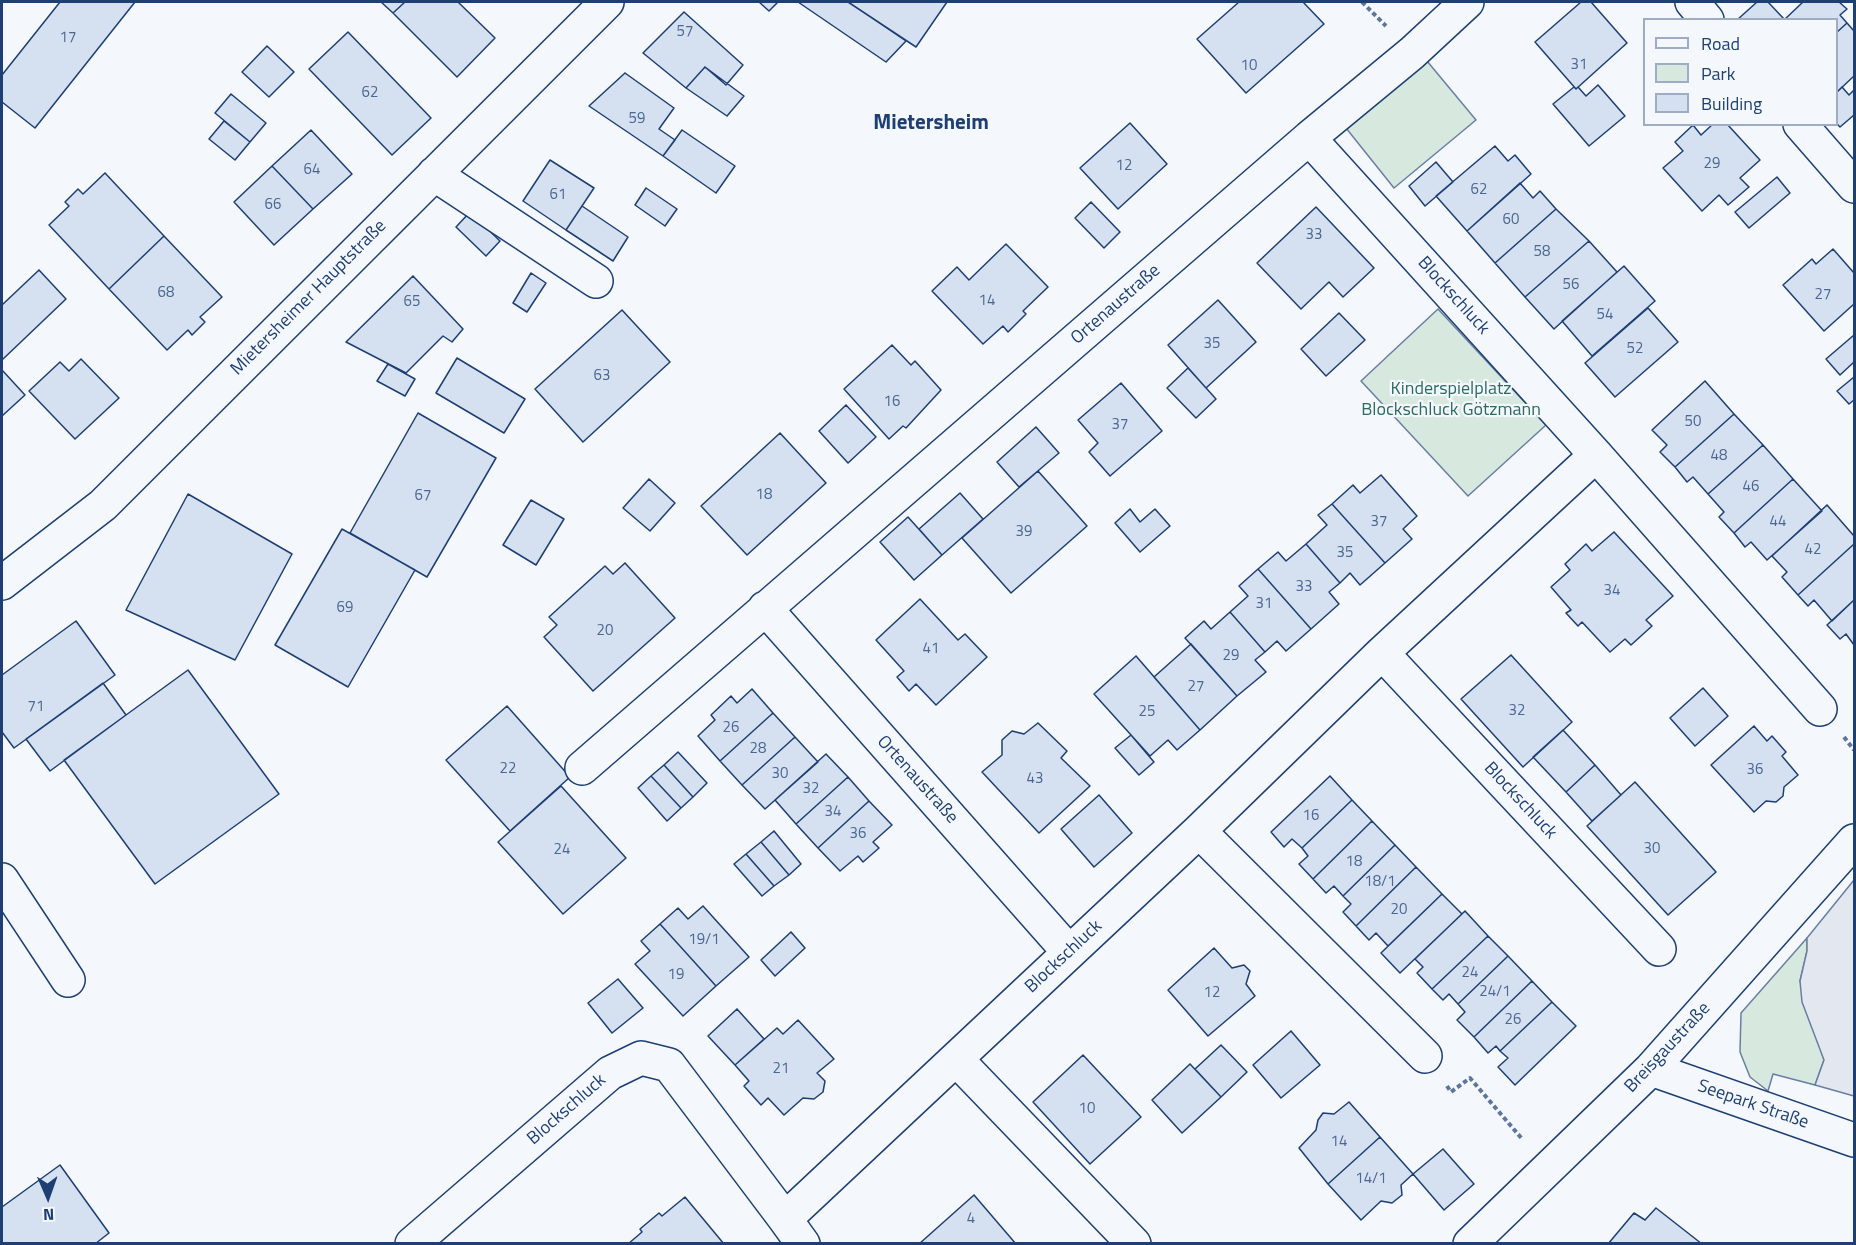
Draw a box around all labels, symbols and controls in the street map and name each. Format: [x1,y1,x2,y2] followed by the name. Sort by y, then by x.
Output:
[1643,18,1838,126] legend
[677,23,693,41] house number: 57
[60,29,76,47] house number: 17
[1701,30,1740,57] text: Road
[1571,56,1587,74] house number: 31
[1241,57,1257,75] house number: 10
[1701,60,1735,87] text: Park
[362,84,378,102] house number: 62
[1701,90,1762,117] text: Building
[629,110,645,128] house number: 59
[873,111,989,137] district label: Mietersheim
[1704,155,1720,173] house number: 29
[1116,157,1132,175] house number: 12
[304,161,320,179] house number: 64
[1471,181,1487,199] house number: 62
[550,186,566,204] house number: 61
[265,196,281,214] house number: 66
[1503,211,1519,229] house number: 60
[227,216,391,380] street label: Mietersheimer Hauptstraße
[1306,226,1322,244] house number: 33
[1534,243,1550,261] house number: 58
[1412,253,1494,339] street label: Blockschluck
[1067,260,1165,350] street label: Ortenaustraße
[1563,276,1579,294] house number: 56
[158,284,174,302] house number: 68
[1815,286,1831,304] house number: 27
[979,292,995,310] house number: 14
[404,293,420,311] house number: 65
[1597,306,1613,324] house number: 54
[1204,335,1220,353] house number: 35
[1627,340,1643,358] house number: 52
[594,367,610,385] house number: 63
[1361,379,1541,422] park label: Kinderspielplatz Blockschluck Götzmann
[884,393,900,411] house number: 16
[1685,413,1701,431] house number: 50
[1112,416,1128,434] house number: 37
[1711,447,1727,465] house number: 48
[1743,478,1759,496] house number: 46
[756,486,772,504] house number: 18
[415,487,431,505] house number: 67
[1371,513,1387,531] house number: 37
[1770,513,1786,531] house number: 44
[1016,523,1032,541] house number: 39
[1805,541,1821,559] house number: 42
[1337,544,1353,562] house number: 35
[1296,578,1312,596] house number: 33
[1604,582,1620,600] house number: 34
[1256,595,1272,613] house number: 31
[337,599,353,617] house number: 69
[597,622,613,640] house number: 20
[923,640,939,658] house number: 41
[1223,647,1239,665] house number: 29
[1188,678,1204,696] house number: 27
[28,698,44,716] house number: 71
[1509,702,1525,720] house number: 32
[1139,703,1155,721] house number: 25
[723,719,739,737] house number: 26
[872,731,962,829] street label: Ortenaustraße
[750,740,766,758] house number: 28
[1479,758,1561,844] street label: Blockschluck
[500,760,516,778] house number: 22
[1747,761,1763,779] house number: 36
[772,765,788,783] house number: 30
[1027,770,1043,788] house number: 43
[803,780,819,798] house number: 32
[825,803,841,821] house number: 34
[1303,807,1319,825] house number: 16
[850,825,866,843] house number: 36
[1644,840,1660,858] house number: 30
[554,841,570,859] house number: 24
[1346,853,1362,871] house number: 18
[1364,873,1396,891] house number: 18/1
[1391,901,1407,919] house number: 20
[1021,916,1107,998] street label: Blockschluck
[688,931,720,949] house number: 19/1
[1462,964,1478,982] house number: 24
[668,966,684,984] house number: 19
[1479,983,1511,1001] house number: 24/1
[1204,984,1220,1002] house number: 12
[1621,998,1715,1098] street label: Breisgaustraße
[1505,1011,1521,1029] house number: 26
[773,1060,789,1078] house number: 21
[523,1070,611,1150] street label: Blockschluck
[1695,1076,1811,1134] street label: Seepark Straße
[1079,1100,1095,1118] house number: 10
[1331,1133,1347,1151] house number: 14
[18,1167,78,1227] north arrow
[1355,1170,1387,1188] house number: 14/1
[43,1203,55,1227] text: N
[967,1210,975,1228] house number: 4

